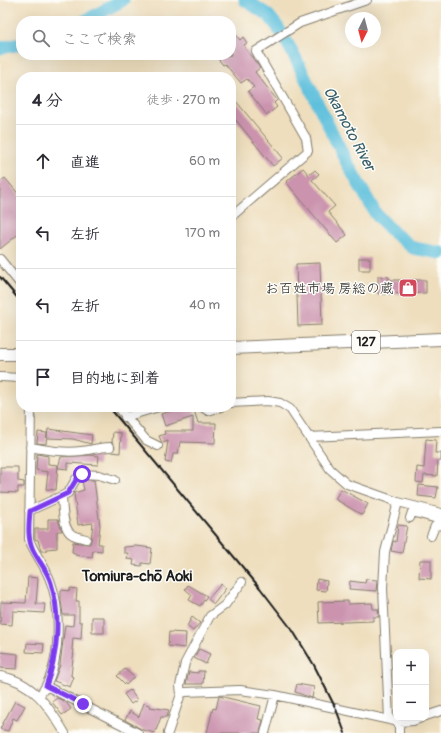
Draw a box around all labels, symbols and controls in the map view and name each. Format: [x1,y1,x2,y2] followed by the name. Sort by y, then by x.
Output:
[345,12,381,48] north arrow
[16,16,236,60] search box
[30,27,52,49] icon: search
[62,30,137,49] text: ここで検索
[319,84,380,176] water label: Okamoto River
[32,90,63,111] text: 4 分
[147,92,220,108] text: 徒歩 · 270 m
[32,150,54,172] icon: ahead
[70,153,100,172] text: 直進
[189,153,220,169] text: 60 m
[32,222,54,244] icon: left
[70,225,100,244] text: 左折
[185,225,220,241] text: 170 m
[397,277,419,299] shop icon: お百姓市場 房総の蔵
[265,280,394,297] place label: お百姓市場 房総の蔵
[32,294,54,316] icon: left
[70,297,100,316] text: 左折
[189,297,220,313] text: 40 m
[352,331,380,353] road number: 127
[32,366,54,388] icon: arrive
[70,369,160,388] text: 目的地に到着
[73,465,91,483] route start
[81,567,192,586] district label: Tomiura-chō Aoki
[393,649,429,721] map controls
[393,649,429,685] button: +
[393,685,429,721] button: −
[74,695,92,713] route end

